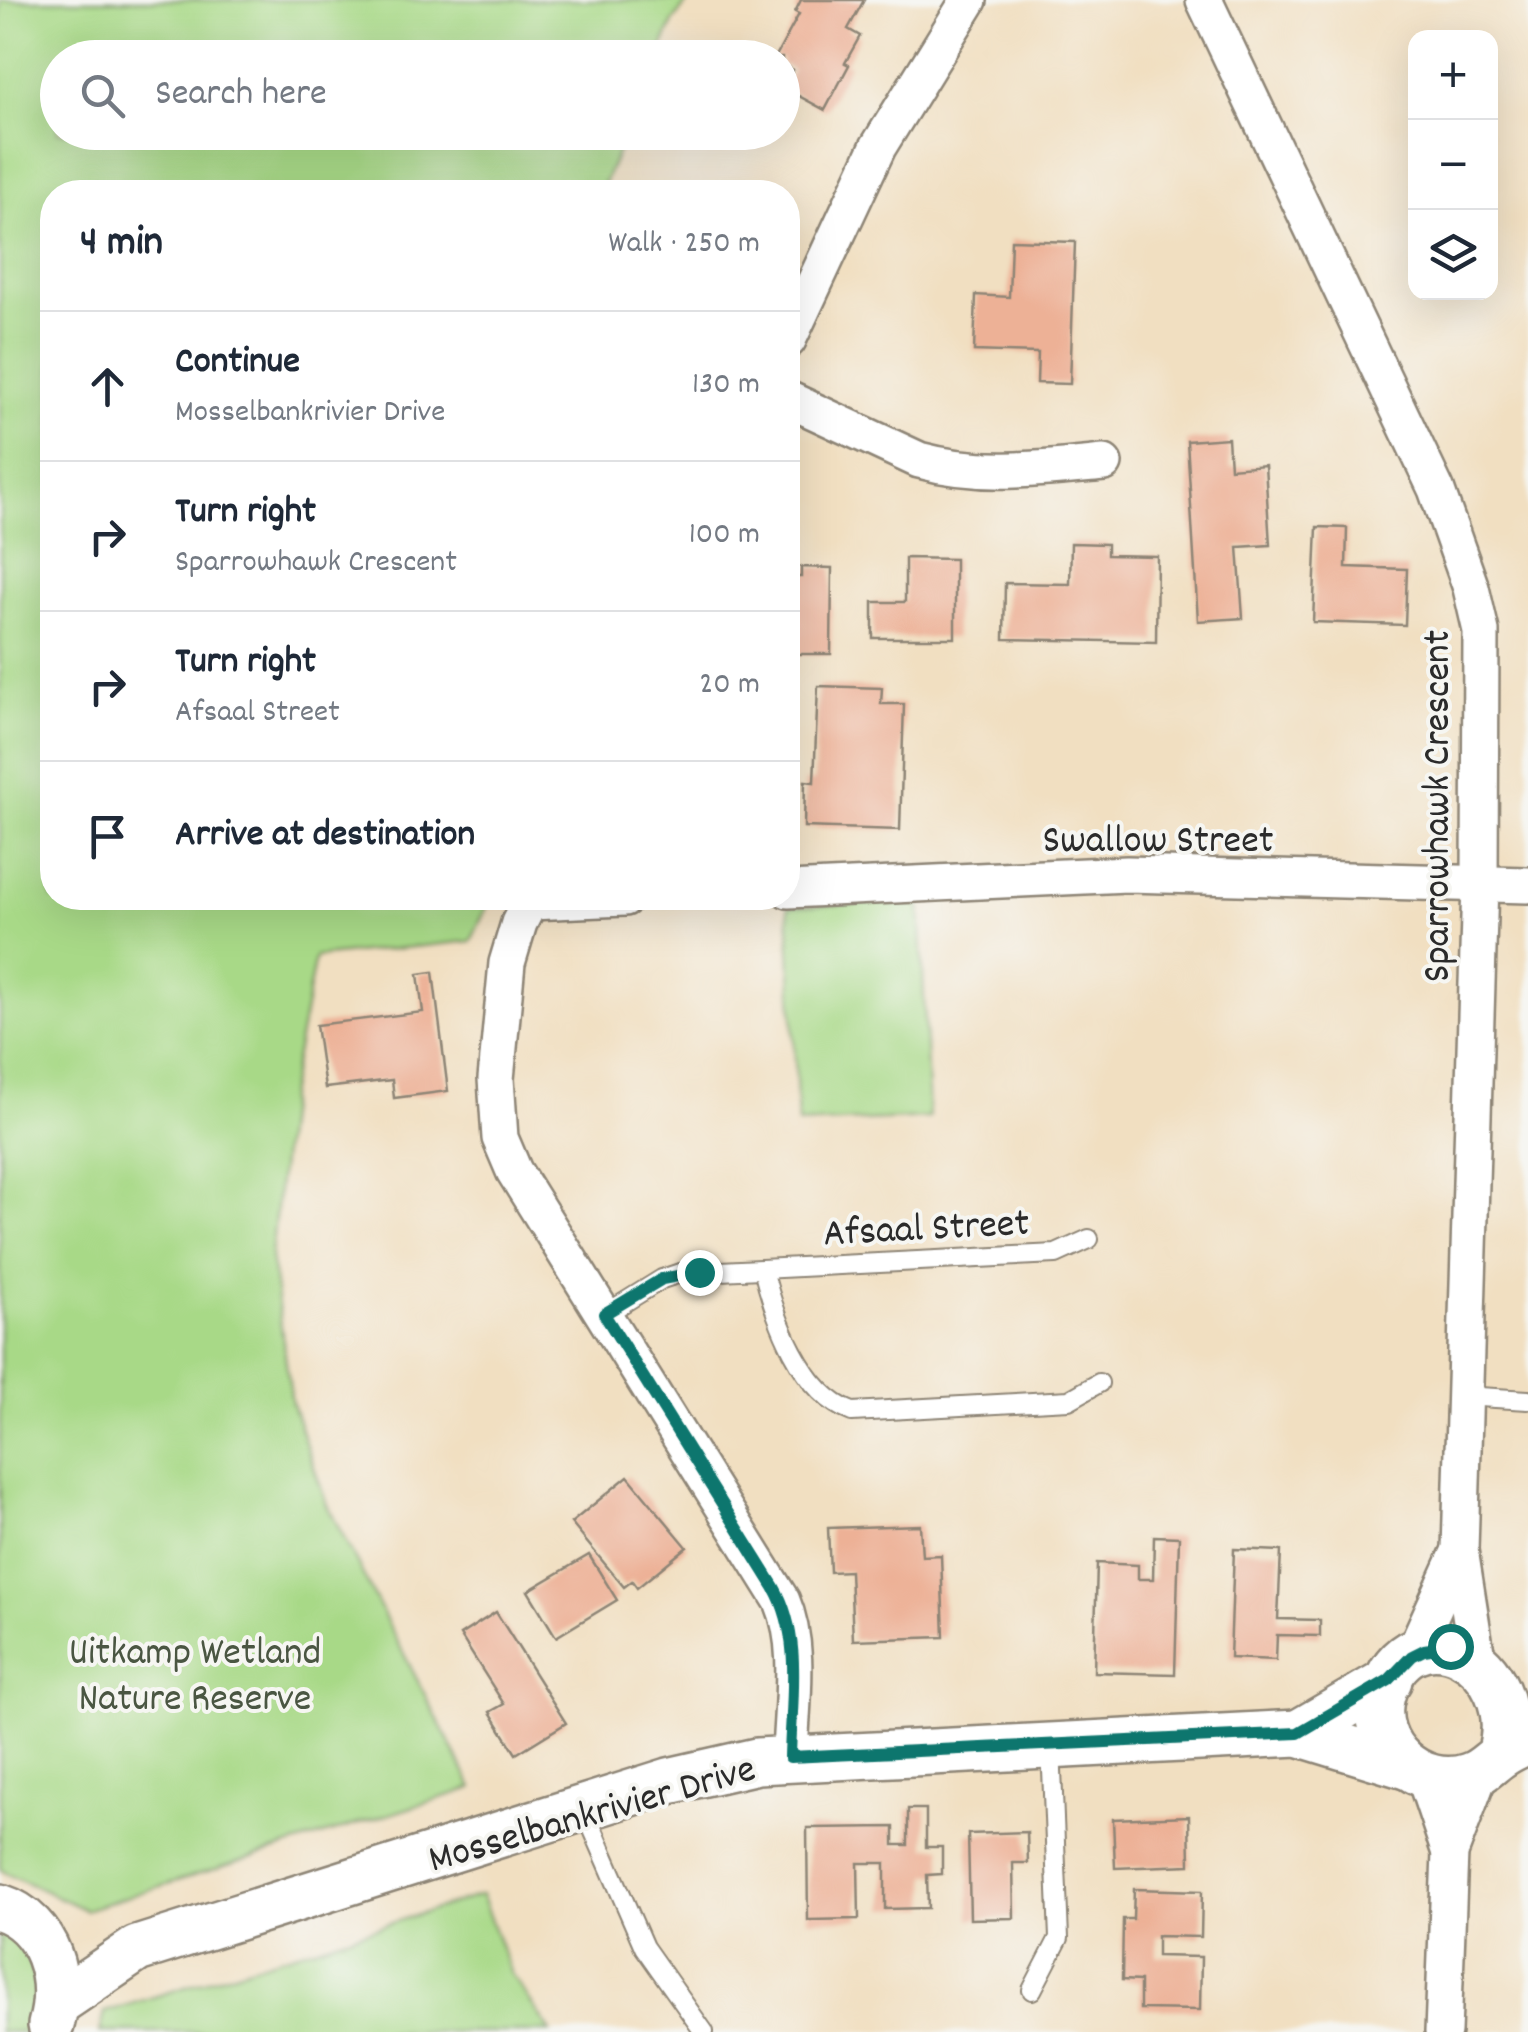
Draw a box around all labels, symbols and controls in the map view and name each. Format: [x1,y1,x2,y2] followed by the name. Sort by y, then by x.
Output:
[1408,30,1498,300] map controls
[1408,30,1498,120] button: +
[40,40,800,150] search box
[75,68,130,123] icon: search
[155,68,327,123] text: Search here
[1408,120,1498,210] button: −
[1408,210,1498,300] button: layers
[80,215,163,275] text: 4 min
[608,222,760,268] text: Walk · 250 m
[175,336,300,391] text: Continue
[80,359,135,414] icon: ahead
[692,363,760,409] text: 130 m
[175,391,445,437] text: Mosselbankrivier Drive
[175,486,316,541] text: Turn right
[80,509,135,564] icon: right
[689,513,760,559] text: 100 m
[175,541,457,587] text: Sparrowhawk Crescent
[1412,630,1469,982] street label: Sparrowhawk Crescent
[175,636,316,691] text: Turn right
[80,659,135,714] icon: right
[699,663,760,709] text: 20 m
[175,691,340,737] text: Afsaal Street
[80,809,135,864] icon: arrive
[175,809,475,864] text: Arrive at destination
[1042,815,1274,872] street label: Swallow Street
[822,1198,1031,1265] street label: Afsaal Street
[677,1250,723,1296] route end
[1428,1624,1474,1670] route start
[69,1627,321,1730] park label: Uitkamp Wetland Nature Reserve
[423,1743,763,1891] street label: Mosselbankrivier Drive

